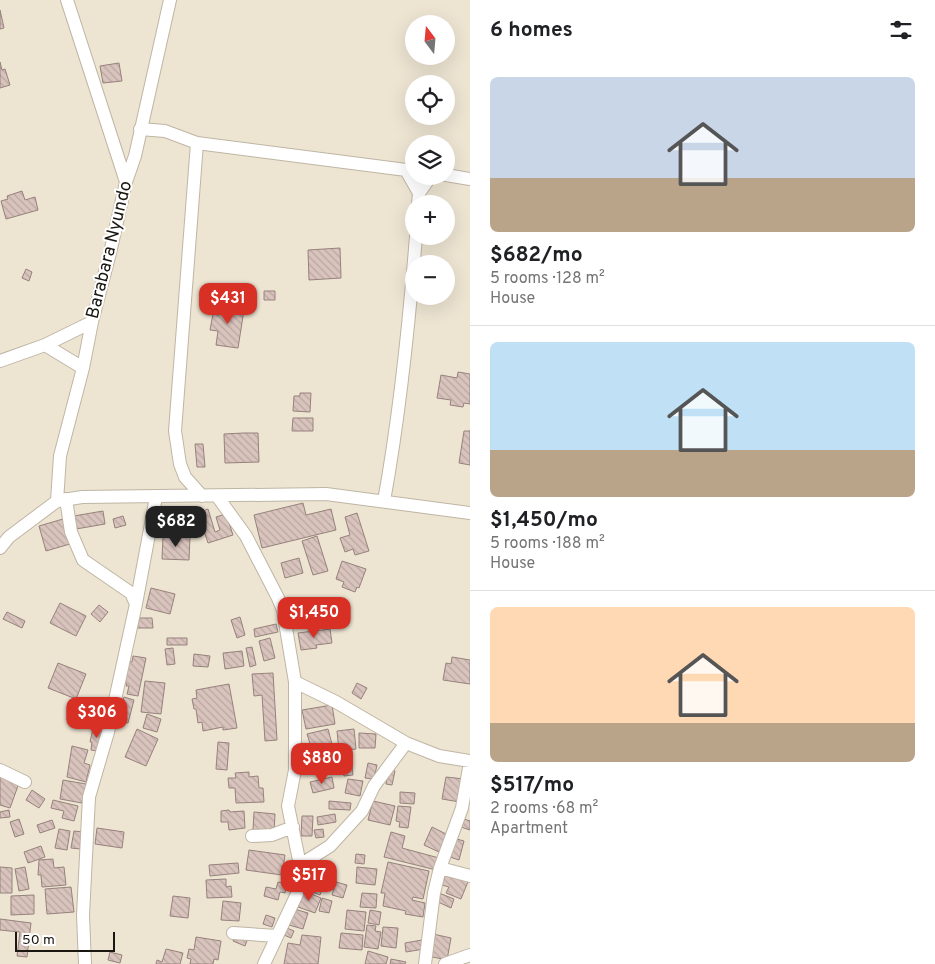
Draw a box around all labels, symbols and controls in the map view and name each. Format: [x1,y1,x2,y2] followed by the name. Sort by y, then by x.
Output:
[405,15,455,65] north arrow
[405,15,455,305] map controls
[887,16,915,44] icon: filters
[490,17,573,44] text: 6 homes
[405,75,455,125] button: locate
[658,109,748,199] icon: home
[405,135,455,185] button: layers
[82,179,138,321] street label: Barabara Nyundo
[405,195,455,245] button: +
[490,242,583,269] text: $682/mo
[405,255,455,305] button: −
[490,269,605,289] text: 5 rooms · 128 m²
[198,282,258,325] pin: $431
[210,289,246,309] text: $431
[490,289,535,309] text: House
[658,375,748,465] icon: home
[146,506,206,548] pin: $682
[490,507,598,534] text: $1,450/mo
[156,512,196,532] text: $682
[490,534,605,554] text: 5 rooms · 188 m²
[490,554,535,574] text: House
[273,596,355,639] pin: $1,450
[289,603,339,623] text: $1,450
[658,640,748,730] icon: home
[67,696,127,739] pin: $306
[77,703,117,723] text: $306
[292,742,352,785] pin: $880
[302,749,342,769] text: $880
[490,772,574,799] text: $517/mo
[490,799,598,819] text: 2 rooms · 68 m²
[490,819,568,839] text: Apartment
[279,860,339,902] pin: $517
[292,866,326,886] text: $517
[15,929,115,952] scale bar
[22,932,55,949] text: 50 m

